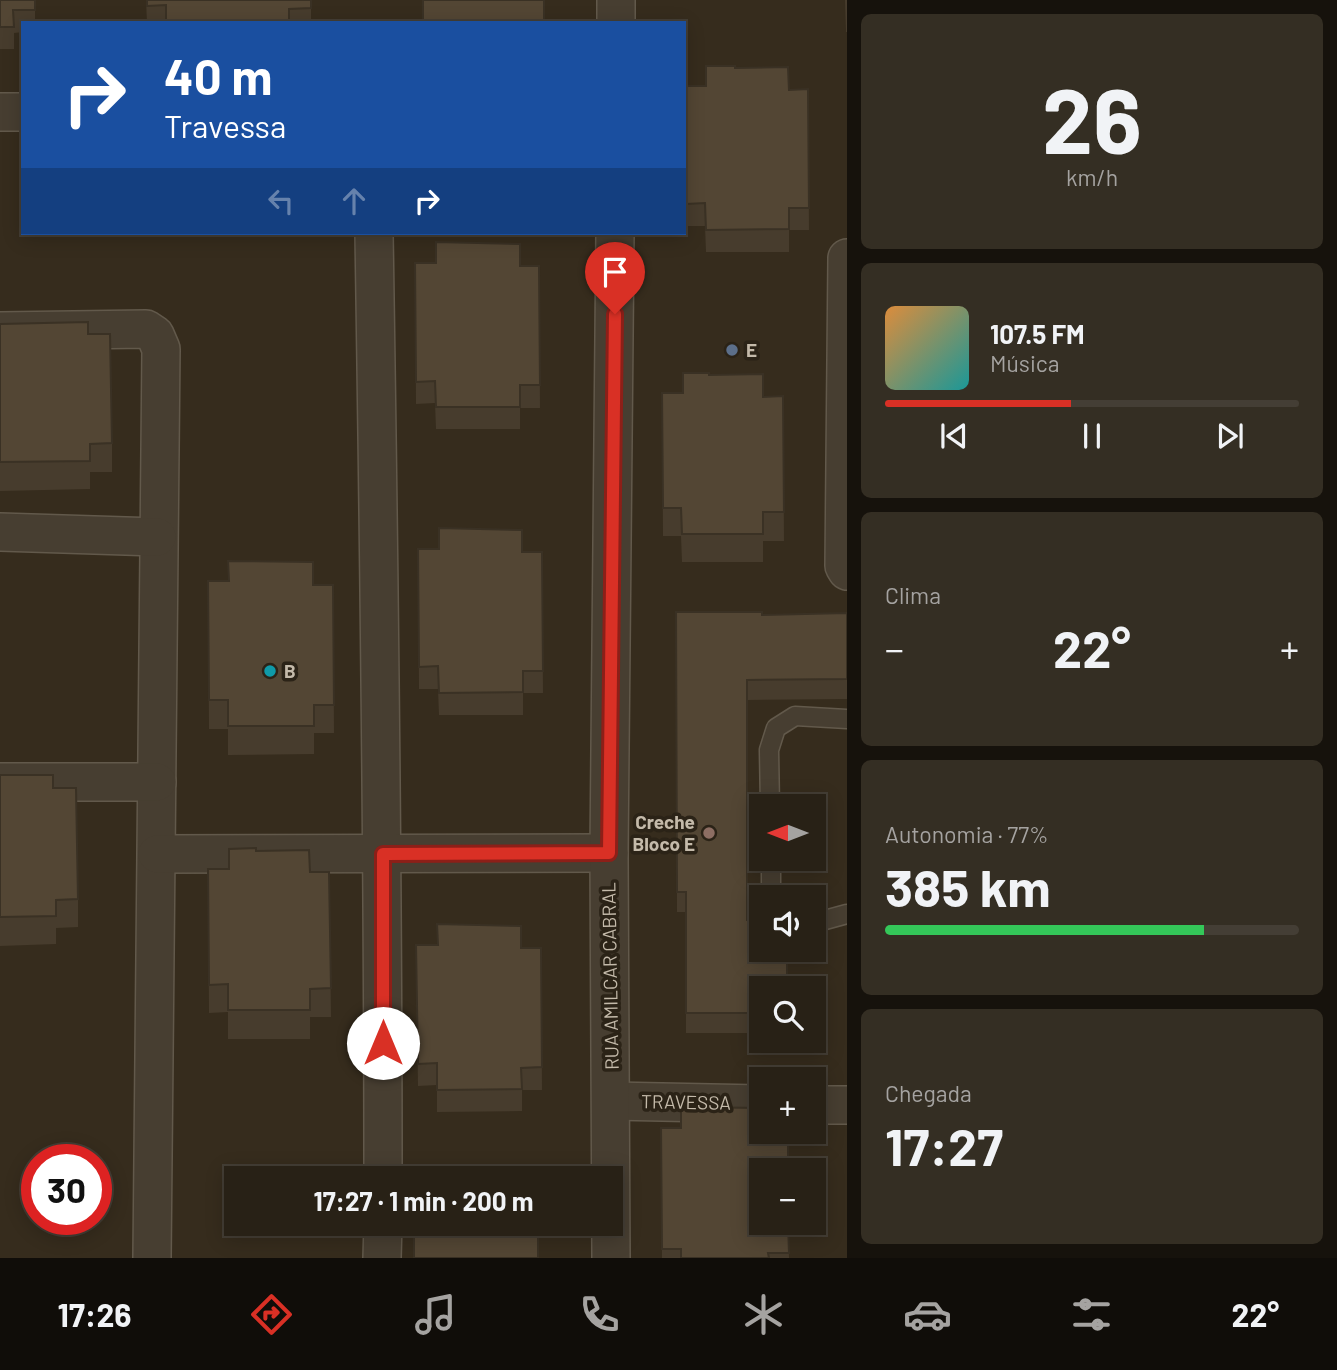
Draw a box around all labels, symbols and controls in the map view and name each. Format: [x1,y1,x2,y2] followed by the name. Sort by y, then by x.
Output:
[164,46,272,105] text: 40 m
[49,49,140,140] icon: right
[1042,63,1142,172] text: 26
[164,106,286,144] text: Travessa
[1066,163,1118,191] text: km/h
[262,182,300,220] icon: left
[335,182,373,220] icon: ahead
[408,182,446,220] icon: right
[585,242,645,314] pin
[596,253,634,291] icon: arrive
[990,318,1085,349] text: 107.5 FM
[746,338,757,361] place label: E
[724,342,740,358] marker: E
[990,349,1059,377] text: Música
[935,417,973,455] icon: previous
[1073,417,1111,455] icon: pause
[1211,417,1249,455] icon: next
[885,581,941,609] text: Clima
[1053,616,1131,678] text: 22°
[885,625,904,671] text: −
[1280,625,1299,671] text: +
[284,659,296,682] place label: B
[262,663,278,679] marker: B
[749,794,826,872] north arrow
[749,794,826,1235] map controls
[632,810,695,855] place label: Creche Bloco E
[885,820,1049,848] text: Autonomia · 77%
[701,825,717,841] marker: Creche Bloco E
[885,855,1051,917] text: 385 km
[596,882,623,1070] street label: RUA AMILCAR CABRAL
[749,885,826,962] button: sound
[749,976,826,1053] button: search
[346,1006,420,1080] position arrow
[749,1067,826,1144] button: +
[885,1079,972,1107] text: Chegada
[641,1089,731,1114] street label: TRAVESSA
[885,1114,1003,1176] text: 17:27
[21,1144,112,1235] speed limit sign: 30
[749,1158,826,1235] button: −
[313,1185,534,1216] text: 17:27 · 1 min · 200 m
[247,1290,296,1339] icon: directions
[411,1290,460,1339] icon: music
[575,1290,624,1339] icon: phone
[739,1290,788,1339] icon: climate
[903,1290,952,1339] icon: car
[1067,1290,1116,1339] icon: filters
[58,1295,132,1333] text: 17:26
[1232,1295,1279,1333] text: 22°

